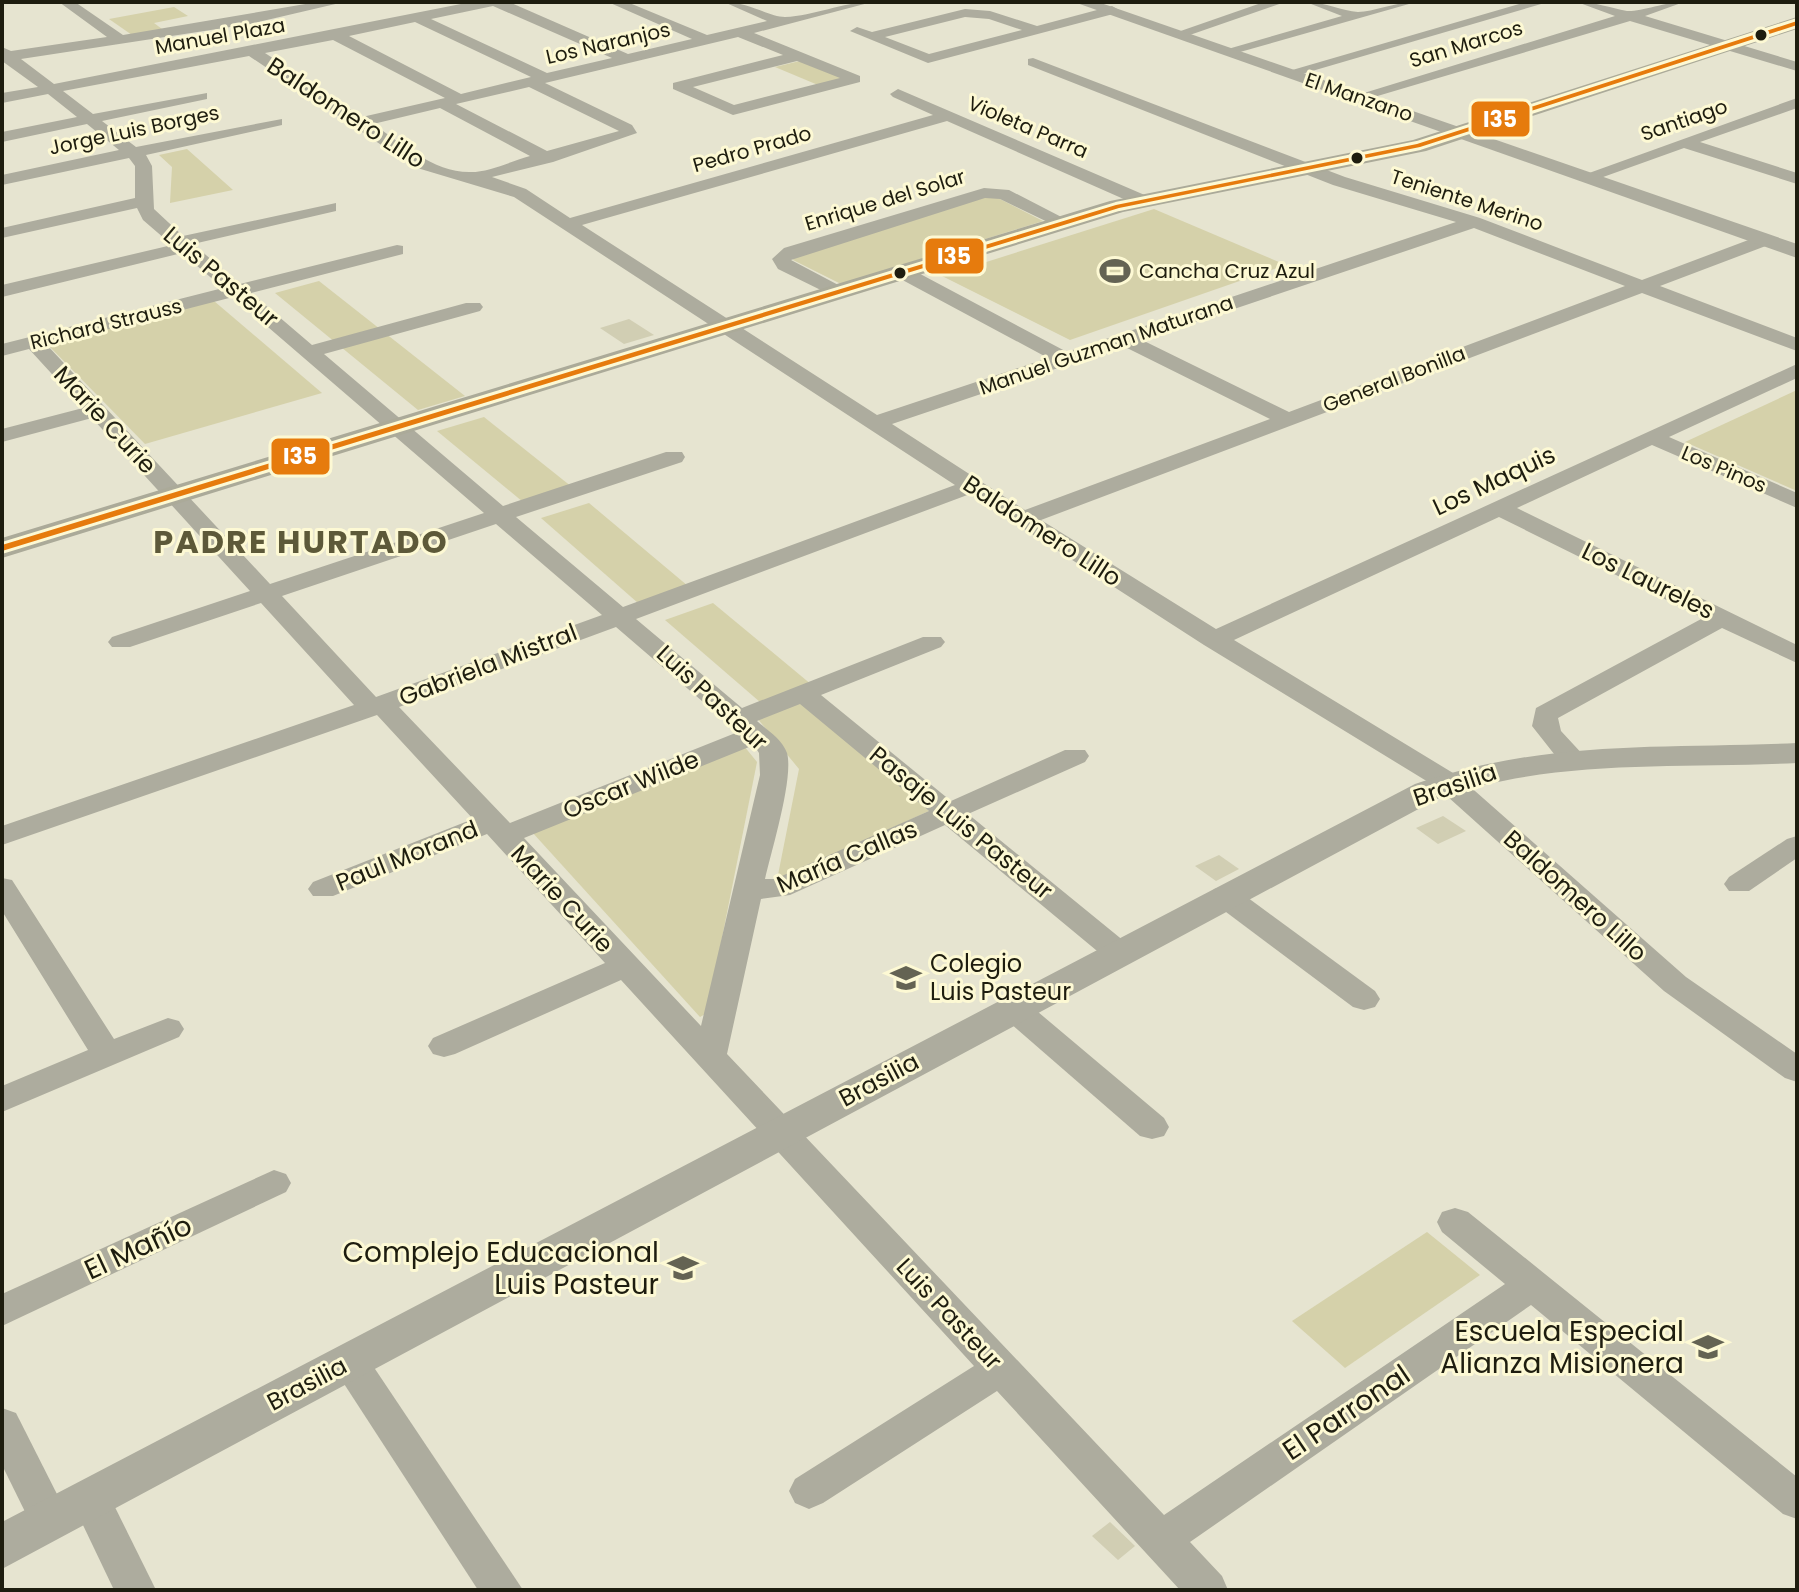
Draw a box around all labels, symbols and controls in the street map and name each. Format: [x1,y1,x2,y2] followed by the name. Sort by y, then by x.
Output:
[153,11,287,61] street label: Manuel Plaza
[1406,14,1526,74] street label: San Marcos
[543,15,673,71] street label: Los Naranjos
[1753,27,1769,43] unlabelled marker
[261,49,432,176] street label: Baldomero Lillo
[1301,65,1417,129] street label: El Manzano
[964,89,1092,165] street label: Violeta Parra
[1637,92,1731,148] street label: Santiago
[46,98,222,162] street label: Jorge Luis Borges
[1470,100,1531,138] line badge: I35
[1483,104,1517,135] text: I35
[690,119,814,179] street label: Pedro Prado
[1349,150,1365,166] unlabelled marker
[801,162,969,238] street label: Enrique del Solar
[1387,162,1547,238] street label: Teniente Merino
[157,219,286,335] street label: Luis Pasteur
[924,237,985,275] line badge: I35
[937,241,971,272] text: I35
[1098,254,1132,288] sports icon: Cancha Cruz Azul
[1139,257,1315,285] place label: Cancha Cruz Azul
[892,265,908,281] unlabelled marker
[975,288,1237,402] street label: Manuel Guzman Maturana
[27,292,185,356] street label: Richard Strauss
[1319,339,1469,419] street label: General Bonilla
[47,358,164,481] street label: Marie Curie
[270,437,331,476] line badge: I35
[1427,438,1560,523] street label: Los Maquis
[1677,439,1771,499] street label: Los Pinos
[283,441,317,472] text: I35
[957,467,1128,594] street label: Baldomero Lillo
[153,519,449,564] district label: PADRE HURTADO
[1576,534,1720,627] street label: Los Laureles
[394,615,582,714] street label: Gabriela Mistral
[649,637,775,758] street label: Luis Pasteur
[863,738,1060,907] street label: Pasaje Luis Pasteur
[558,742,704,827] street label: Oscar Wilde
[1409,755,1501,814] street label: Brasilia
[331,812,483,899] street label: Paul Morand
[771,812,922,901] street label: María Callas
[1497,822,1654,969] street label: Baldomero Lillo
[504,837,621,960] street label: Marie Curie
[930,947,1071,1008] place label: Colegio Luis Pasteur
[889,961,923,995] school or university icon: Colegio Luis Pasteur
[833,1045,925,1114] street label: Brasilia
[78,1206,198,1289] street label: El Mañío
[342,1233,659,1304] place label: Complejo Educacional Luis Pasteur
[666,1251,700,1285] school or university icon: Complejo Educacional Luis Pasteur
[889,1251,1010,1377] street label: Luis Pasteur
[1440,1312,1684,1383] place label: Escuela Especial Alianza Misionera
[1691,1330,1725,1364] school or university icon: Escuela Especial Alianza Misionera
[261,1349,353,1418] street label: Brasilia
[1275,1355,1418,1470] street label: El Parronal

